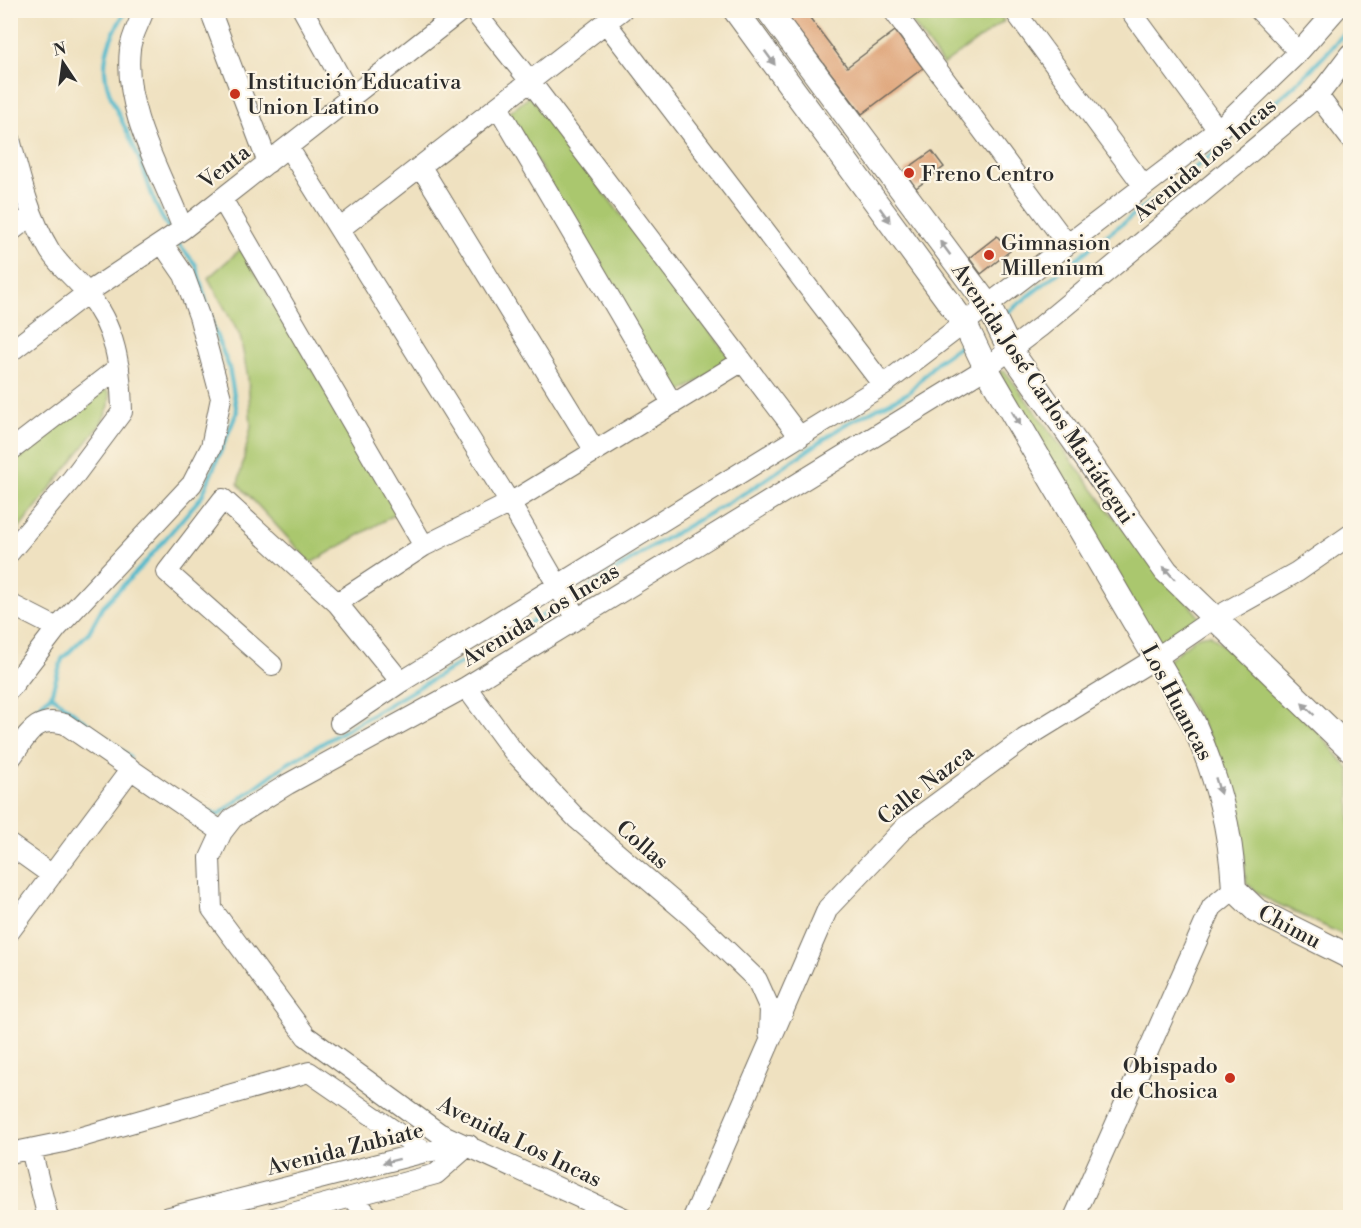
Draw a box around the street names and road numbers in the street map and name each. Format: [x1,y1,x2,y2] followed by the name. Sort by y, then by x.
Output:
[1127,92,1282,229] street label: Avenida Los Incas
[193,138,257,196] street label: Venta
[945,258,1140,529] street label: Avenida José Carlos Mariátegui
[456,558,624,673] street label: Avenida Los Incas
[1135,640,1218,765] street label: Los Huancas
[872,739,980,831] street label: Calle Nazca
[610,815,674,875] street label: Collas
[1253,900,1326,955] street label: Chimu
[432,1091,606,1194] street label: Avenida Los Incas
[263,1117,427,1182] street label: Avenida Zubiate

